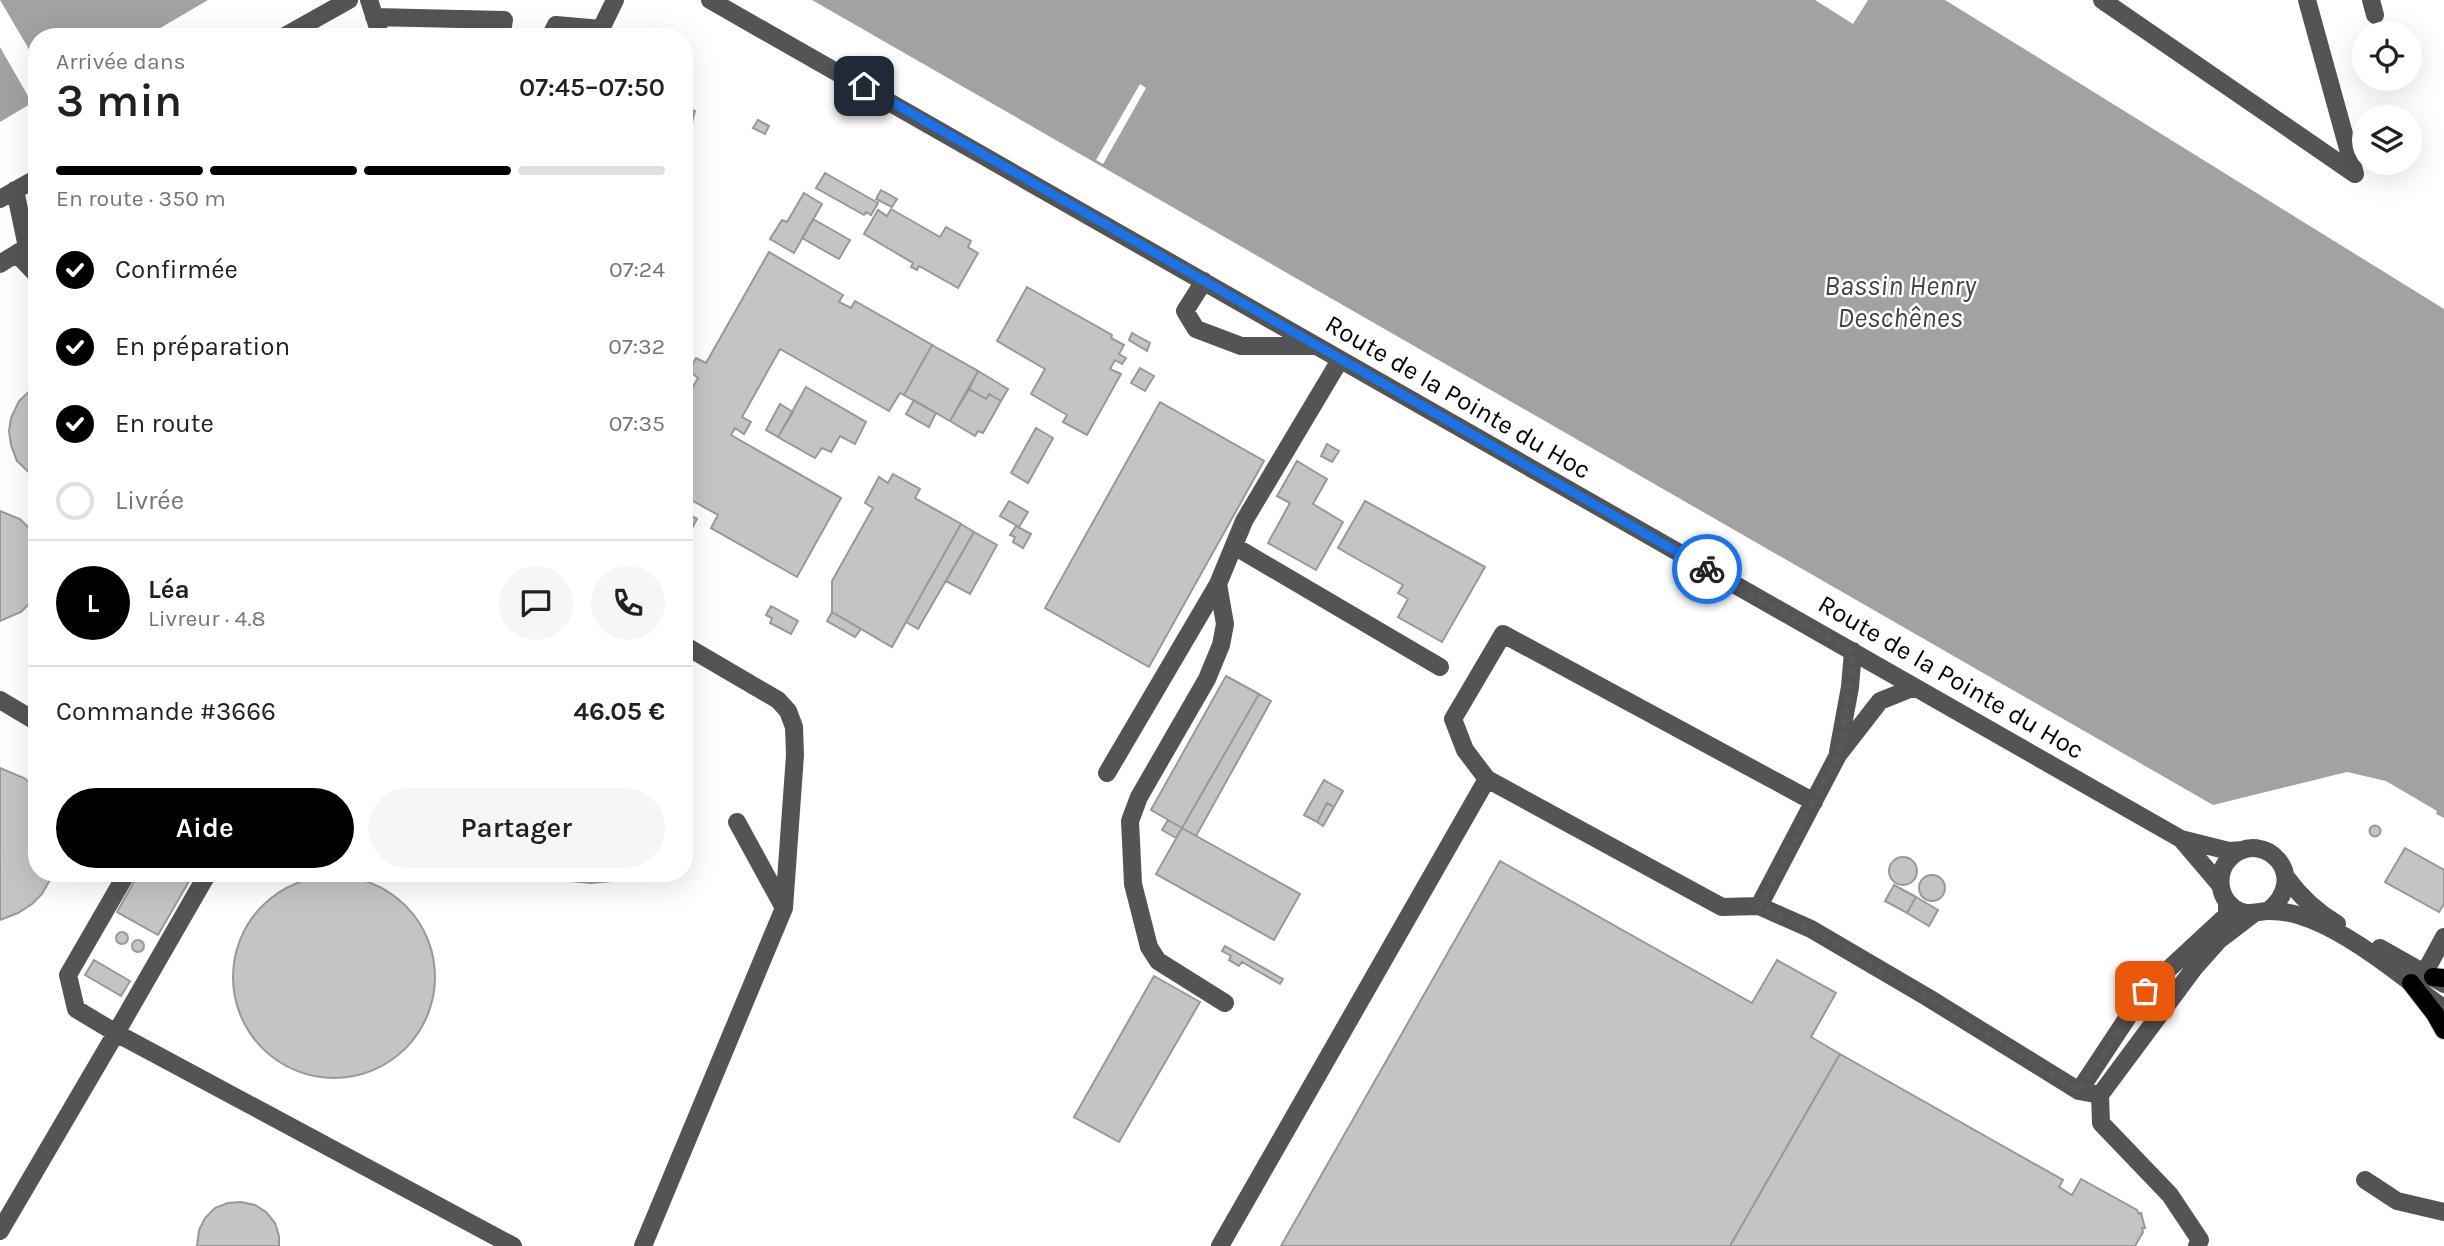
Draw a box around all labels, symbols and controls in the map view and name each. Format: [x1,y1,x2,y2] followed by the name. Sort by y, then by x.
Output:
[2352,21,2422,175] map controls
[2352,21,2422,91] button: locate
[56,48,186,75] text: Arrivée dans
[834,56,894,116] pin
[845,67,883,105] icon: home
[519,72,665,103] text: 07:45–07:50
[56,74,182,128] text: 3 min
[2352,105,2422,175] button: layers
[56,185,226,212] text: En route · 350 m
[56,251,94,289] icon: check
[115,254,238,285] text: Confirmée
[609,256,665,283] text: 07:24
[1824,269,1977,334] water label: Bassin Henry Deschênes
[1320,308,1596,486] street label: Route de la Pointe du Hoc
[56,328,94,366] icon: check
[115,331,290,362] text: En préparation
[608,333,665,360] text: 07:32
[56,405,94,443] icon: check
[115,408,214,439] text: En route
[609,410,665,437] text: 07:35
[115,485,184,516] text: Livrée
[1672,534,1742,604] courier
[1688,550,1726,588] icon: bike
[499,566,573,640] button: chat
[591,566,665,640] button: phone
[148,574,190,605] text: Léa
[87,588,99,619] text: L
[1813,588,2089,766] street label: Route de la Pointe du Hoc
[148,605,266,632] text: Livreur · 4.8
[56,696,276,727] text: Commande #3666
[574,696,665,727] text: 46.05 €
[56,788,354,868] button: Aide
[368,788,665,868] button: Partager
[2115,961,2175,1021] pin
[2126,972,2164,1010] icon: bag

